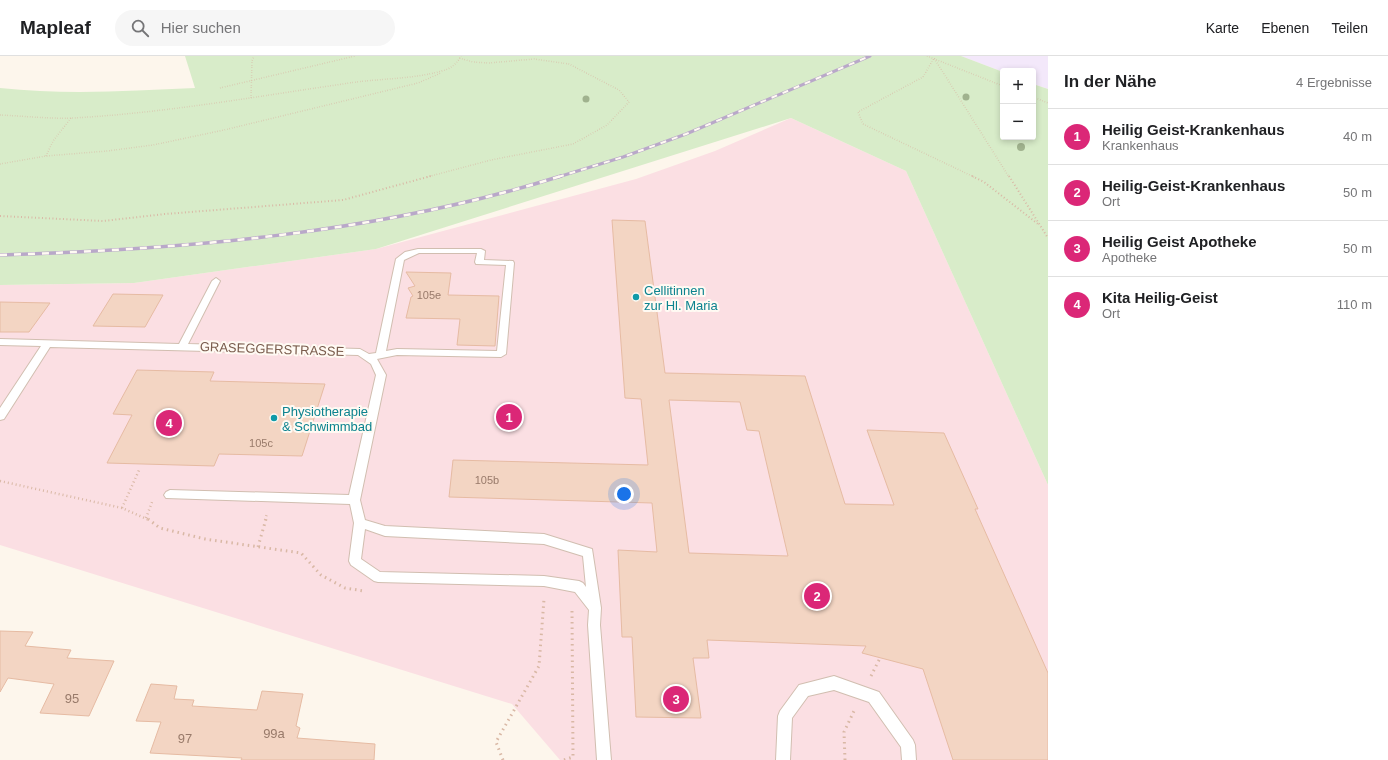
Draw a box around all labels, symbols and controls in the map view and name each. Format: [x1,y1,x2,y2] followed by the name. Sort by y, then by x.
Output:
[115,10,395,46] search box
[20,17,91,38] text: Mapleaf
[129,17,151,39] icon: search
[161,19,241,36] text: Hier suchen
[1206,20,1239,36] text: Karte
[1261,20,1309,36] text: Ebenen
[1331,20,1368,36] text: Teilen
[1000,68,1036,140] map controls
[1000,68,1036,104] button: +
[1064,72,1157,91] text: In der Nähe
[1296,75,1372,90] text: 4 Ergebnisse
[1000,104,1036,140] button: −
[1102,121,1285,138] text: Heilig Geist-Krankenhaus
[1073,129,1081,144] text: 1
[1343,129,1372,144] text: 40 m
[1102,138,1179,153] text: Krankenhaus
[1102,177,1285,194] text: Heilig-Geist-Krankenhaus
[1073,185,1081,200] text: 2
[1343,185,1372,200] text: 50 m
[1102,194,1120,209] text: Ort
[1102,233,1256,250] text: Heilig Geist Apotheke
[1073,241,1081,256] text: 3
[1343,241,1372,256] text: 50 m
[1102,250,1157,265] text: Apotheke
[644,283,718,313] place label: Cellitinnen zur Hl. Maria
[417,289,441,301] house number: 105e
[1102,289,1218,306] text: Kita Heilig-Geist
[631,292,641,302] marker: Cellitinnen zur Hl. Maria
[1073,297,1081,312] text: 4
[1337,297,1372,312] text: 110 m
[1102,306,1120,321] text: Ort
[200,339,345,359] street label: GRASEGGERSTRASSE
[496,402,522,432] pin: 1
[282,404,372,434] place label: Physiotherapie & Schwimmbad
[156,408,182,438] pin: 4
[269,413,279,423] marker: Physiotherapie & Schwimmbad
[249,437,273,449] house number: 105c
[475,474,499,486] house number: 105b
[614,484,634,504] your location
[804,581,830,611] pin: 2
[663,684,689,714] pin: 3
[65,691,79,706] house number: 95
[263,726,286,741] house number: 99a
[178,731,192,746] house number: 97

